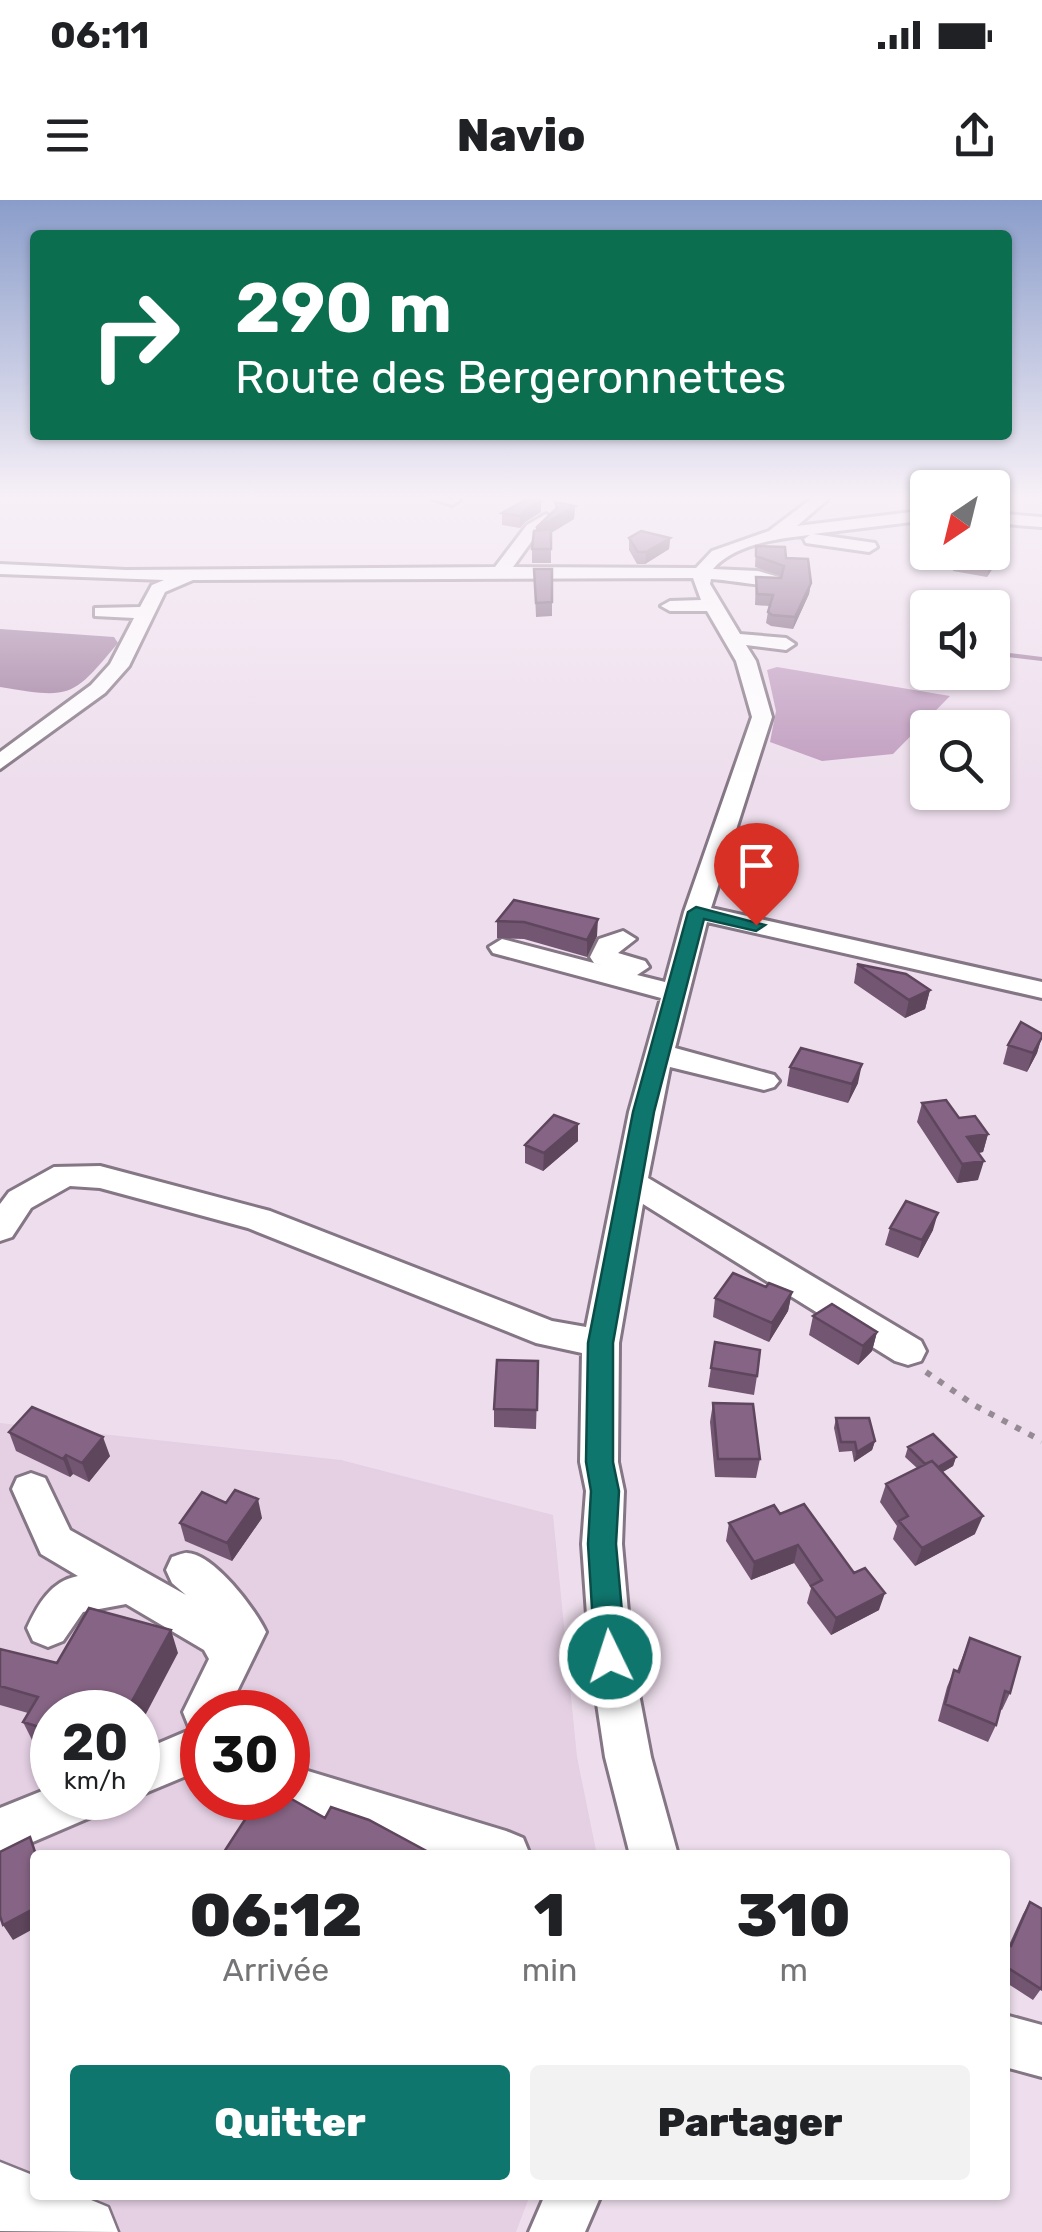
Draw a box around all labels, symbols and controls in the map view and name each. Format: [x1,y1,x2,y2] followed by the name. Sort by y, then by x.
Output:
[50,12,149,58] text: 06:11
[40,108,95,163] icon: menu
[947,108,1002,163] icon: share
[457,109,585,162] text: Navio
[235,267,452,350] text: 290 m
[70,270,200,400] icon: right
[235,351,786,404] text: Route des Bergeronnettes
[910,470,1010,570] north arrow
[910,470,1010,810] map controls
[910,590,1010,690] button: sound
[910,710,1010,810] button: search
[714,823,799,926] pin
[729,838,784,893] icon: arrive
[558,1605,662,1709] position arrow
[180,1690,310,1820] speed limit sign: 30
[62,1713,128,1773] text: 20
[64,1766,126,1795] text: km/h
[189,1880,362,1951] text: 06:12
[534,1880,565,1951] text: 1
[737,1880,851,1951] text: 310
[223,1951,329,1989] text: Arrivée
[522,1951,577,1989] text: min
[779,1951,808,1989] text: m
[70,2065,510,2180] button: Quitter
[530,2065,970,2180] button: Partager

